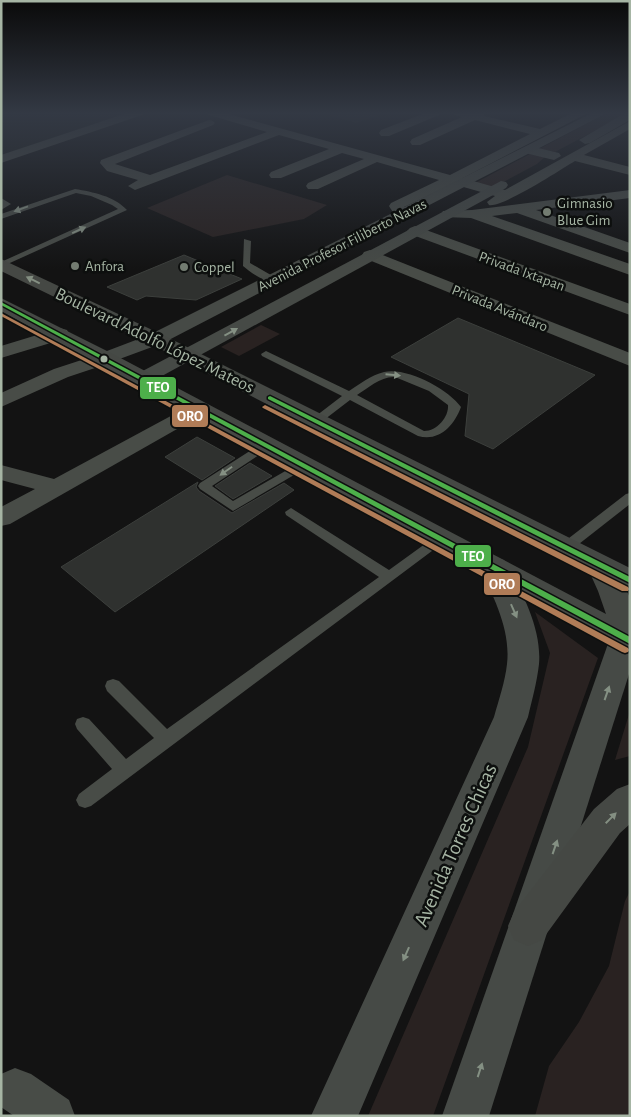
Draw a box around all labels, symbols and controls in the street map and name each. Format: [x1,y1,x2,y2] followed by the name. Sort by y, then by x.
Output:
[255,196,429,295] street label: Avenida Profesor Filiberto Navas
[557,196,613,228] place label: Gimnasio Blue Gim
[14,206,29,213] one-way arrow
[541,206,553,218] marker: Gimnasio Blue Gim
[72,226,86,234] one-way arrow
[477,249,567,294] street label: Privada Ixtapan
[85,259,124,274] place label: Anfora
[69,260,81,272] marker: Anfora
[194,260,235,275] place label: Coppel
[178,261,190,273] marker: Coppel
[26,276,41,284] one-way arrow
[450,282,550,335] street label: Privada Avándaro
[52,285,257,397] street label: Boulevard Adolfo López Mateos
[224,328,237,337] one-way arrow
[99,354,109,364] unlabelled marker
[386,372,402,380] one-way arrow
[139,376,177,400] line badge: TEO
[147,381,169,395] text: TEO
[171,404,209,428] line badge: ORO
[177,410,203,424] text: ORO
[219,466,233,476] one-way arrow
[454,544,492,568] line badge: TEO
[462,550,484,564] text: TEO
[483,572,521,596] line badge: ORO
[489,578,515,592] text: ORO
[510,604,518,618] one-way arrow
[604,685,611,700] one-way arrow
[410,761,501,930] street label: Avenida Torres Chicas
[605,812,617,824] one-way arrow
[552,839,559,854] one-way arrow
[402,947,410,961] one-way arrow
[477,1062,484,1077] one-way arrow

